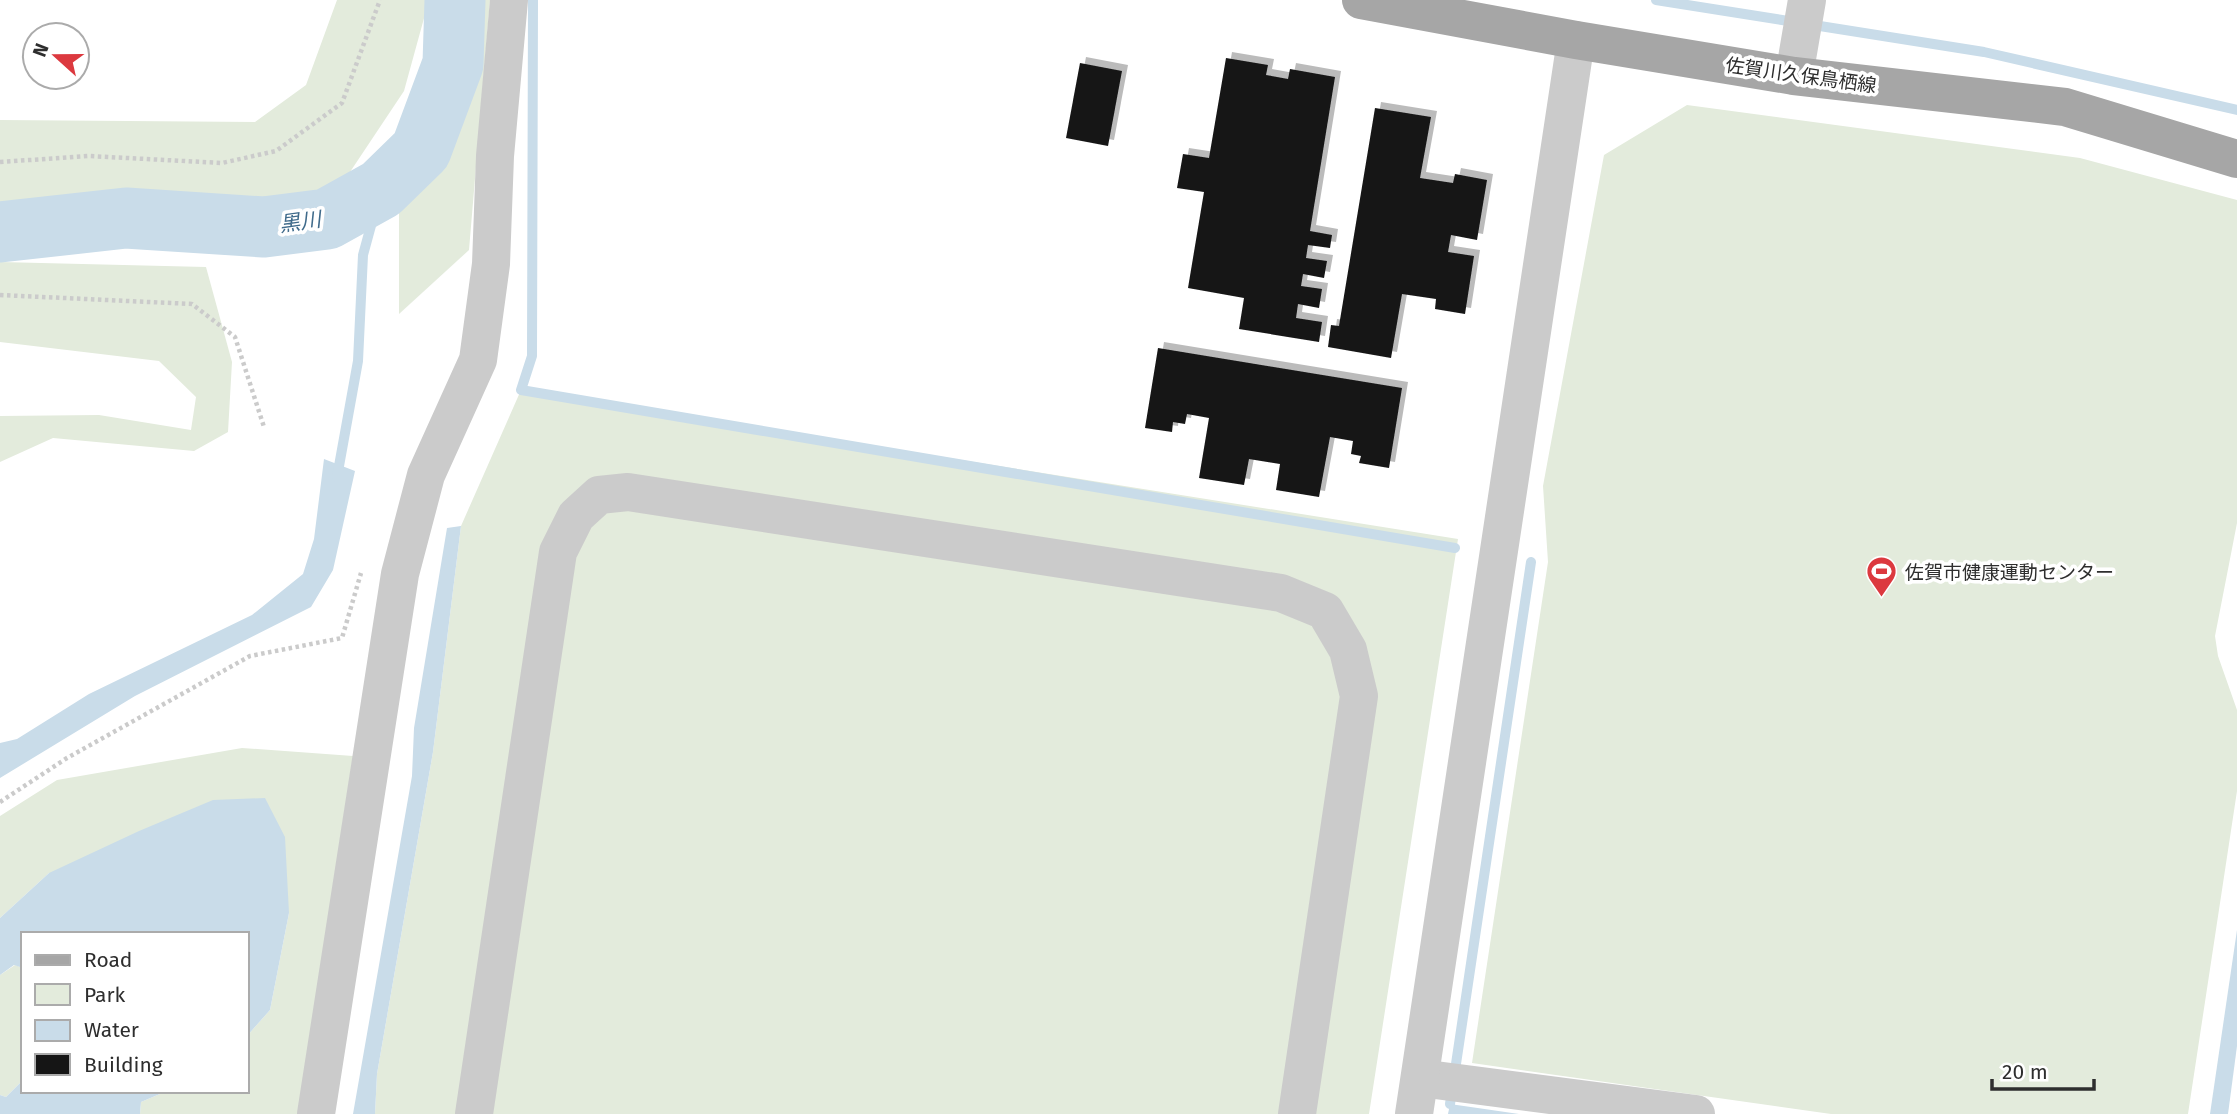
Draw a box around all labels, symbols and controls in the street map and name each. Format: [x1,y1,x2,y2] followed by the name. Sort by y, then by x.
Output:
[21,21,91,91] north arrow
[28,40,54,60] text: N
[1724,54,1878,97] street label: 佐賀川久保鳥栖線
[277,206,325,238] water label: 黒川
[1865,555,1899,599] sports icon: 佐賀市健康運動センター
[1905,561,2114,584] place label: 佐賀市健康運動センター
[21,932,248,1093] legend
[84,947,132,973] text: Road
[84,982,126,1008] text: Park
[84,1017,139,1043] text: Water
[1992,1048,2094,1092] scale bar
[84,1052,163,1078] text: Building
[2002,1059,2048,1085] text: 20 m

